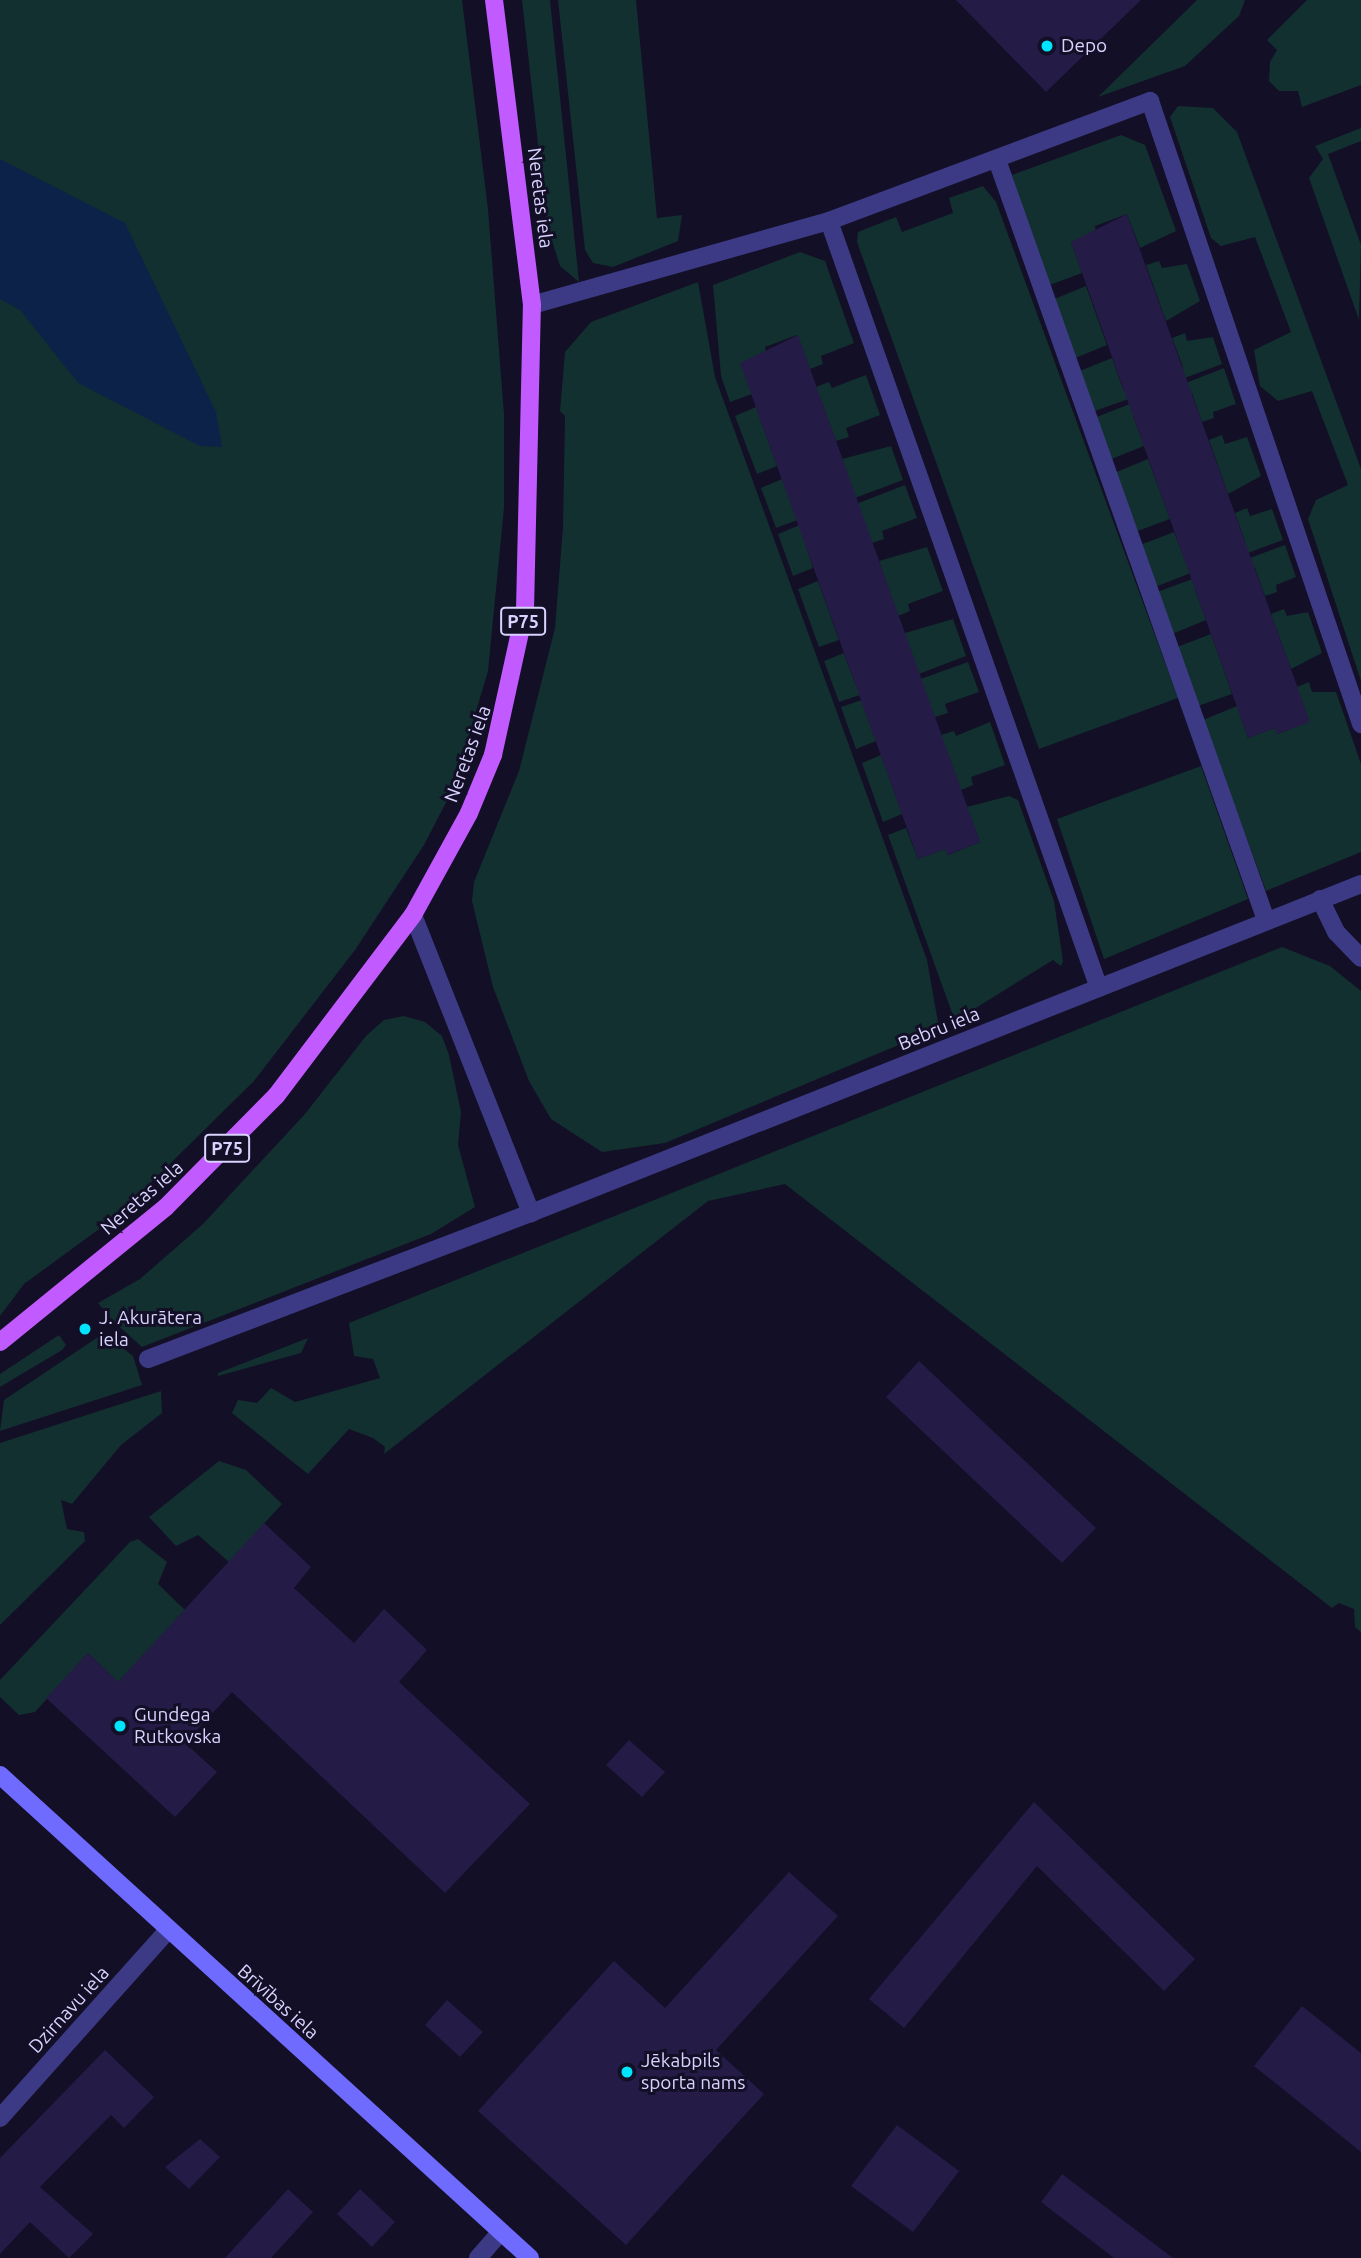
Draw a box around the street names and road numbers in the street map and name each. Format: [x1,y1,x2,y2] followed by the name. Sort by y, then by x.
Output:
[523,146,557,250] street label: Neretas iela
[498,606,548,636] road number: P75
[440,702,496,806] street label: Neretas iela
[895,1002,983,1056] street label: Bebru iela
[202,1134,252,1162] road number: P75
[96,1156,188,1240] street label: Neretas iela
[233,1960,323,2044] street label: Brīvības iela
[24,1962,114,2058] street label: Dzirnavu iela

